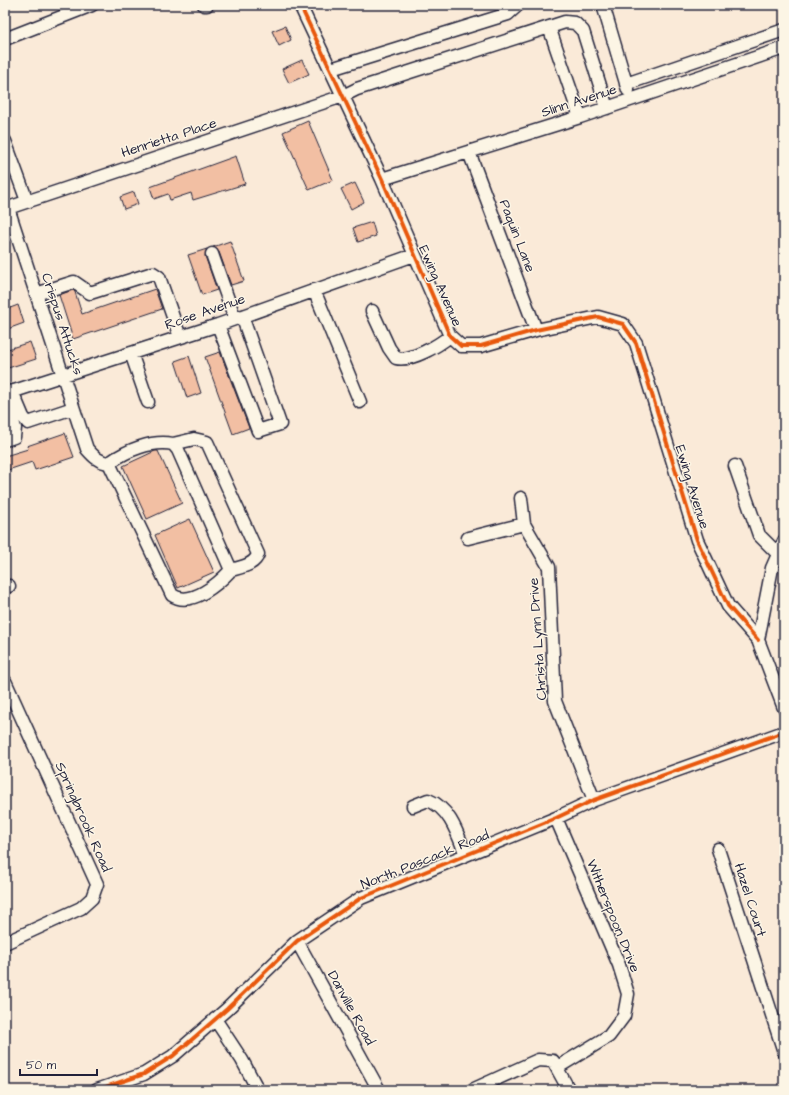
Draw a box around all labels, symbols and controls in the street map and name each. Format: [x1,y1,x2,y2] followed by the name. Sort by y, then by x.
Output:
[539,79,620,123] street label: Slinn Avenue
[119,113,220,163] street label: Henrietta Place
[494,197,540,276] street label: Paquin Lane
[413,242,467,330] street label: Ewing Avenue
[36,270,88,378] street label: Crispus Attucks
[162,289,248,335] street label: Rose Avenue
[670,442,714,532] street label: Ewing Avenue
[524,577,552,701] street label: Christa Lynn Drive
[50,759,116,875] street label: Springbrook Road
[358,825,492,895] street label: North Pascack Road
[581,857,645,976] street label: Witherspoon Drive
[729,861,771,940] street label: Hazel Court
[322,967,380,1049] street label: Danville Road
[20,1051,97,1077] scale bar
[26,1057,57,1074] text: 50 m

